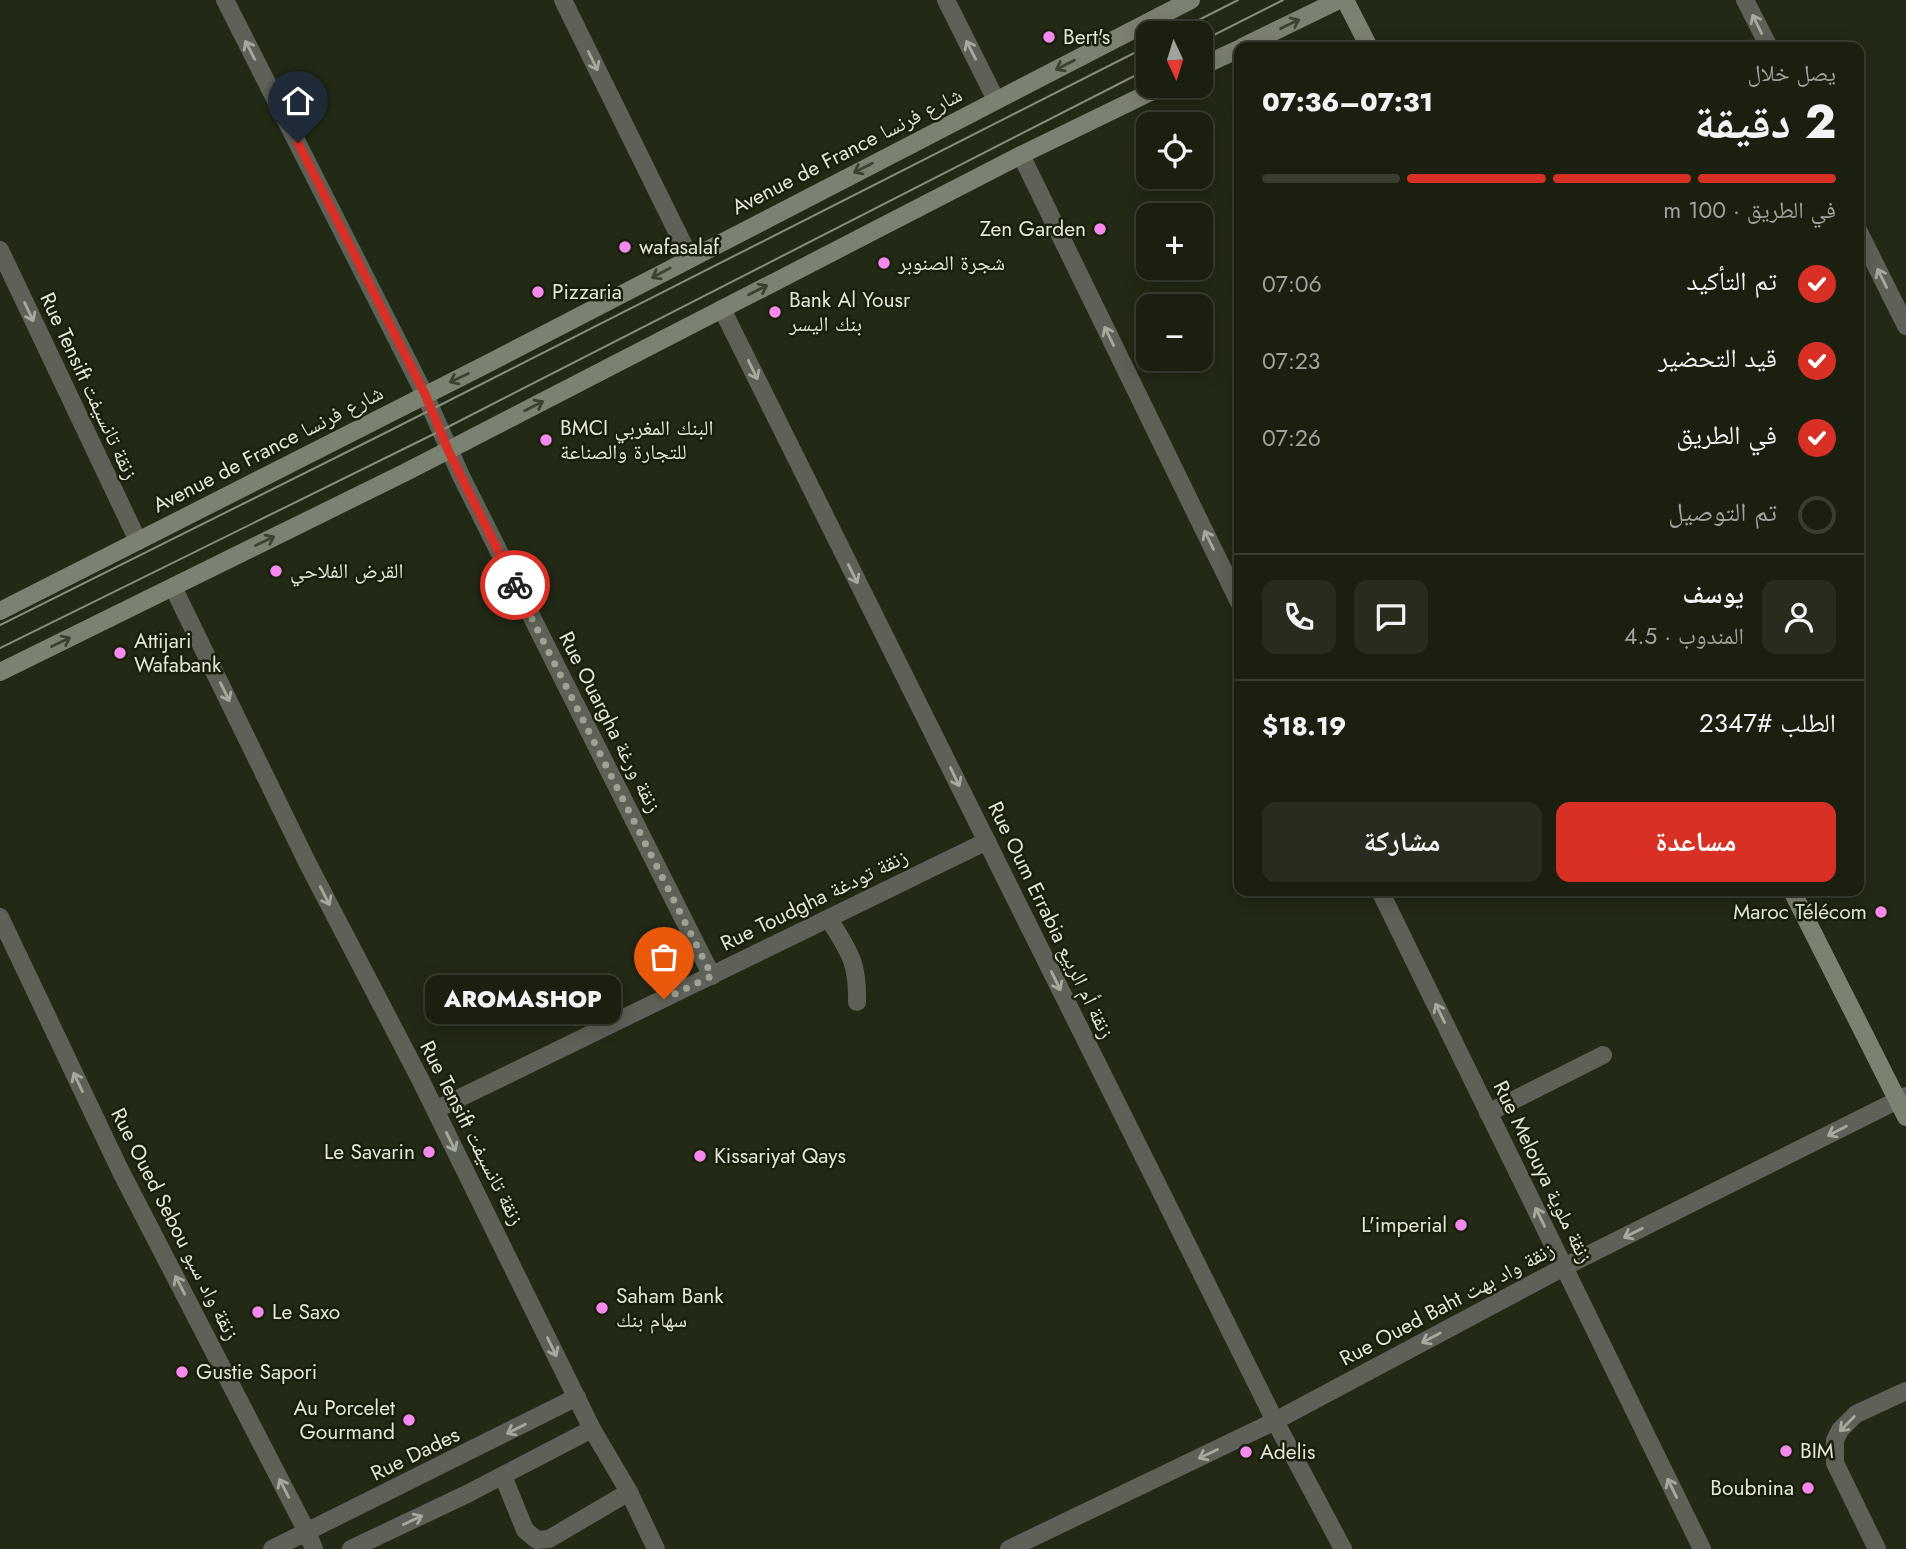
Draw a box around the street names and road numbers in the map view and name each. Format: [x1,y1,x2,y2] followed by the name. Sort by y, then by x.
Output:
[727,80,967,222] street label: Avenue de France شارع فرنسا
[32,287,146,485] street label: Rue Tensift زنقة تانسيفت
[148,378,388,520] street label: Avenue de France شارع فرنسا
[551,626,669,818] street label: Rue Ouargha زنقة ورغة
[980,796,1122,1044] street label: Rue Oum Errabia زنقة أم الربيع
[715,842,913,958] street label: Rue Toudgha زنقة تودغة
[412,1036,532,1230] street label: Rue Tensift زنقة تانسيفت
[1486,1076,1600,1268] street label: Rue Melouya زنقة ملوية
[103,1103,247,1345] street label: Rue Oued Sebou زنقة واد سبو
[1334,1235,1560,1373] street label: Rue Oued Baht زنقة واد بهت
[365,1420,465,1488] street label: Rue Dades

